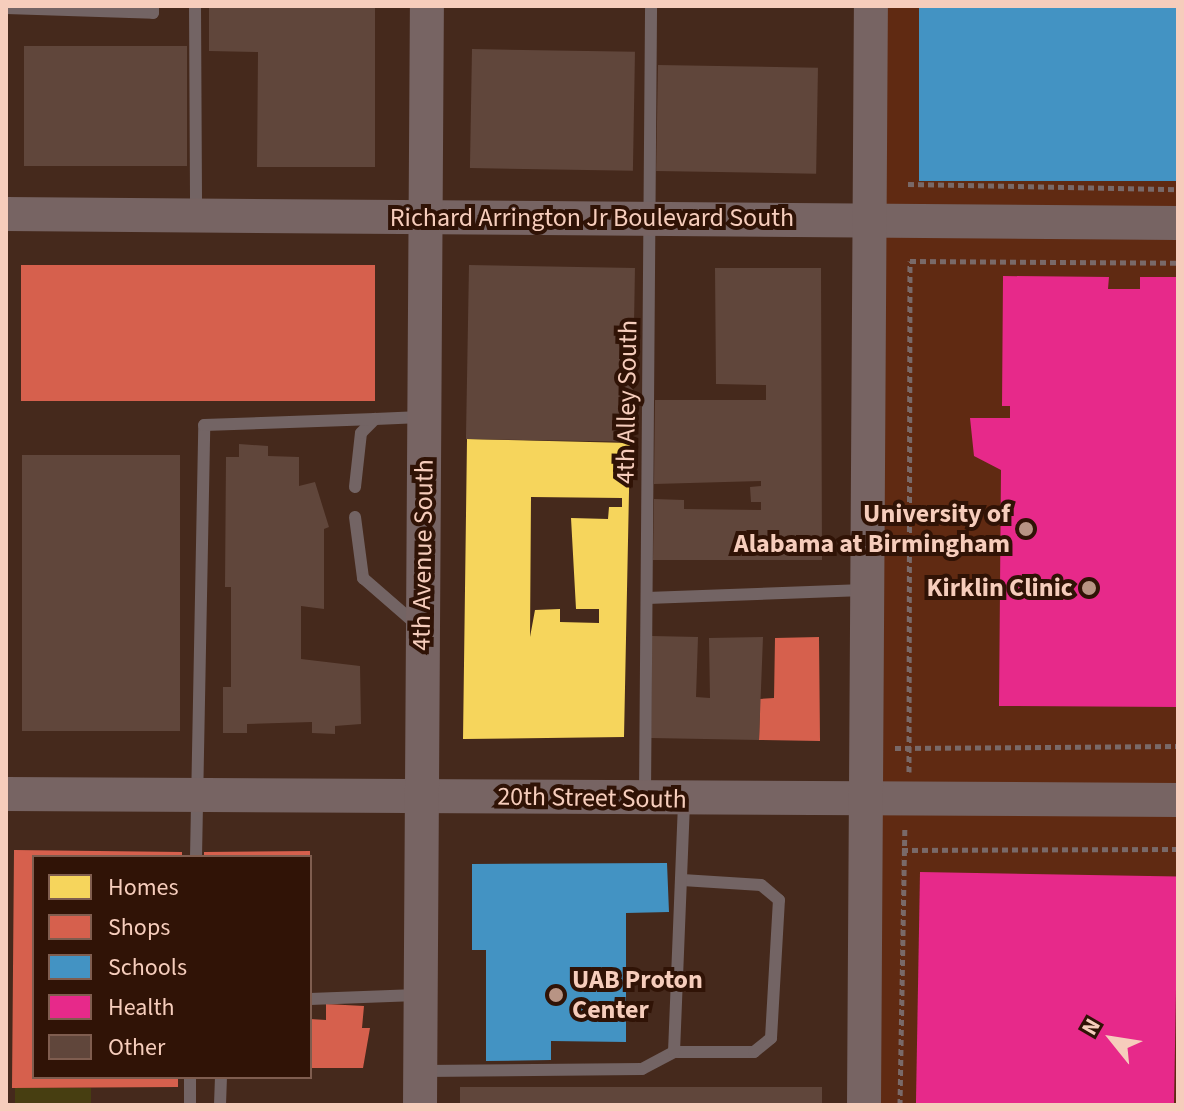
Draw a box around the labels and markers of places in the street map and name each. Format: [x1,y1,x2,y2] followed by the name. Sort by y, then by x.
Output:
[734,498,1010,560] place label: University of Alabama at Birmingham
[1017,520,1035,538] marker: University of Alabama at Birmingham
[927,572,1073,604] place label: Kirklin Clinic
[1080,579,1098,597] marker: Kirklin Clinic
[572,964,703,1026] place label: UAB Proton Center
[547,986,565,1004] marker: UAB Proton Center

